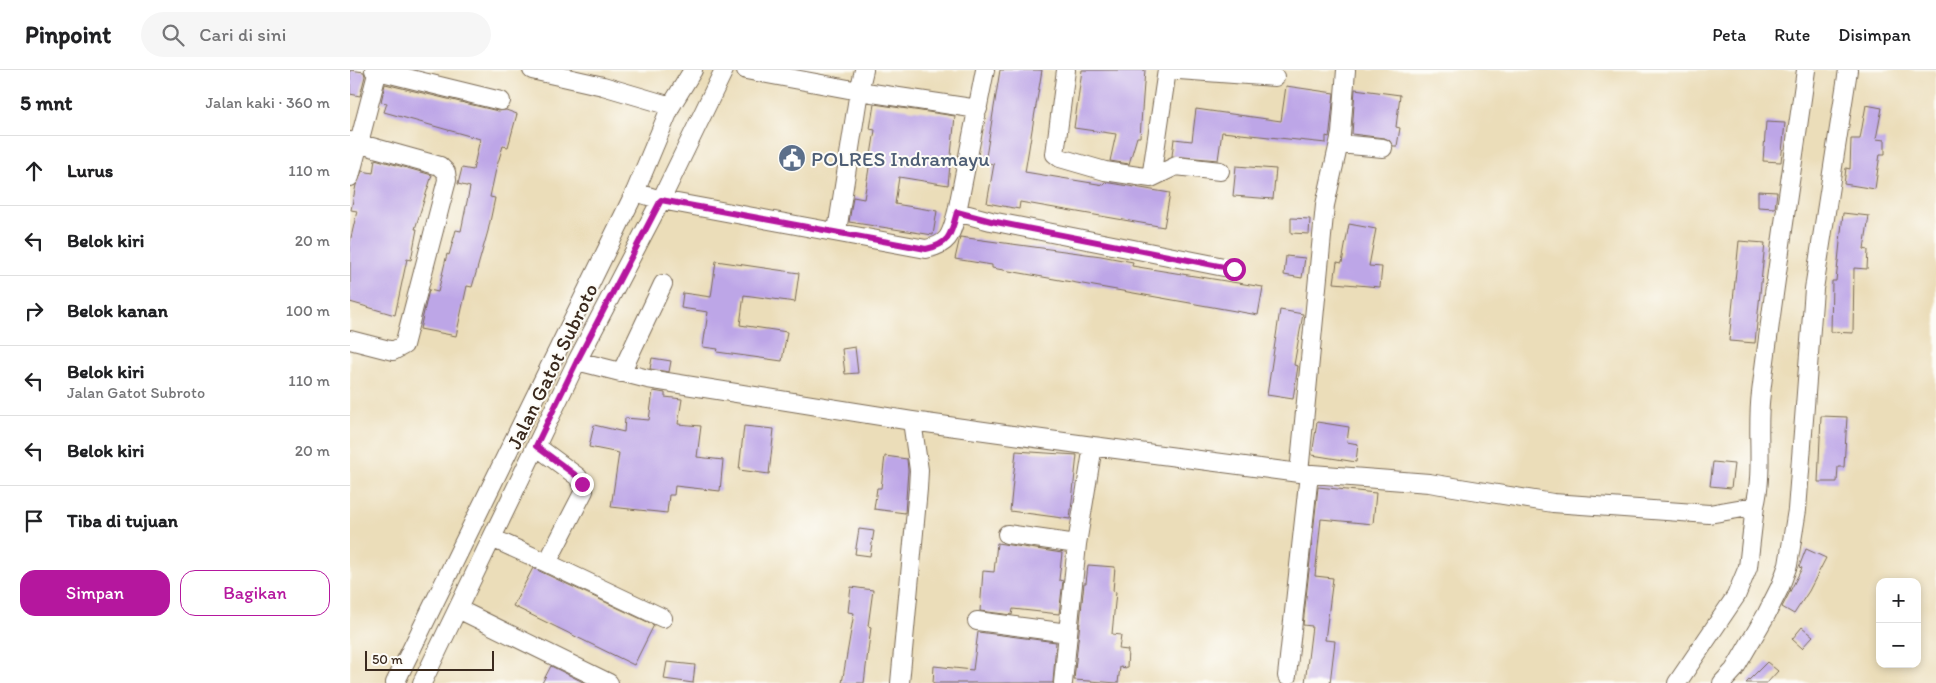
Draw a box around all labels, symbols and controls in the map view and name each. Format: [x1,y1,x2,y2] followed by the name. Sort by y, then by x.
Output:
[141,12,491,57] search box
[25,20,111,49] text: Pinpoint
[159,21,187,49] icon: search
[199,23,286,46] text: Cari di sini
[1712,24,1746,46] text: Peta
[1774,24,1810,46] text: Rute
[1838,24,1911,46] text: Disimpan
[20,90,73,115] text: 5 mnt
[206,93,330,112] text: Jalan kaki · 360 m
[777,143,807,173] public building icon: POLRES Indramayu
[811,146,990,171] place label: POLRES Indramayu
[20,157,48,185] icon: ahead
[67,159,113,182] text: Lurus
[288,161,330,180] text: 110 m
[20,227,48,255] icon: left
[67,229,144,252] text: Belok kiri
[295,231,330,250] text: 20 m
[1223,258,1246,281] route start
[501,279,603,453] street label: Jalan Gatot Subroto
[20,297,48,325] icon: right
[67,299,168,322] text: Belok kanan
[286,301,330,320] text: 100 m
[67,360,144,383] text: Belok kiri
[20,367,48,395] icon: left
[288,371,330,390] text: 110 m
[67,383,205,402] text: Jalan Gatot Subroto
[20,437,48,465] icon: left
[67,439,144,462] text: Belok kiri
[295,441,330,460] text: 20 m
[571,473,594,496] route end
[20,507,48,535] icon: arrive
[67,509,178,532] text: Tiba di tujuan
[20,570,170,616] button: Simpan
[180,570,330,616] button: Bagikan
[1876,578,1921,668] map controls
[1876,578,1921,623] button: +
[1876,623,1921,668] button: −
[365,648,494,671] scale bar
[372,651,403,668] text: 50 m

